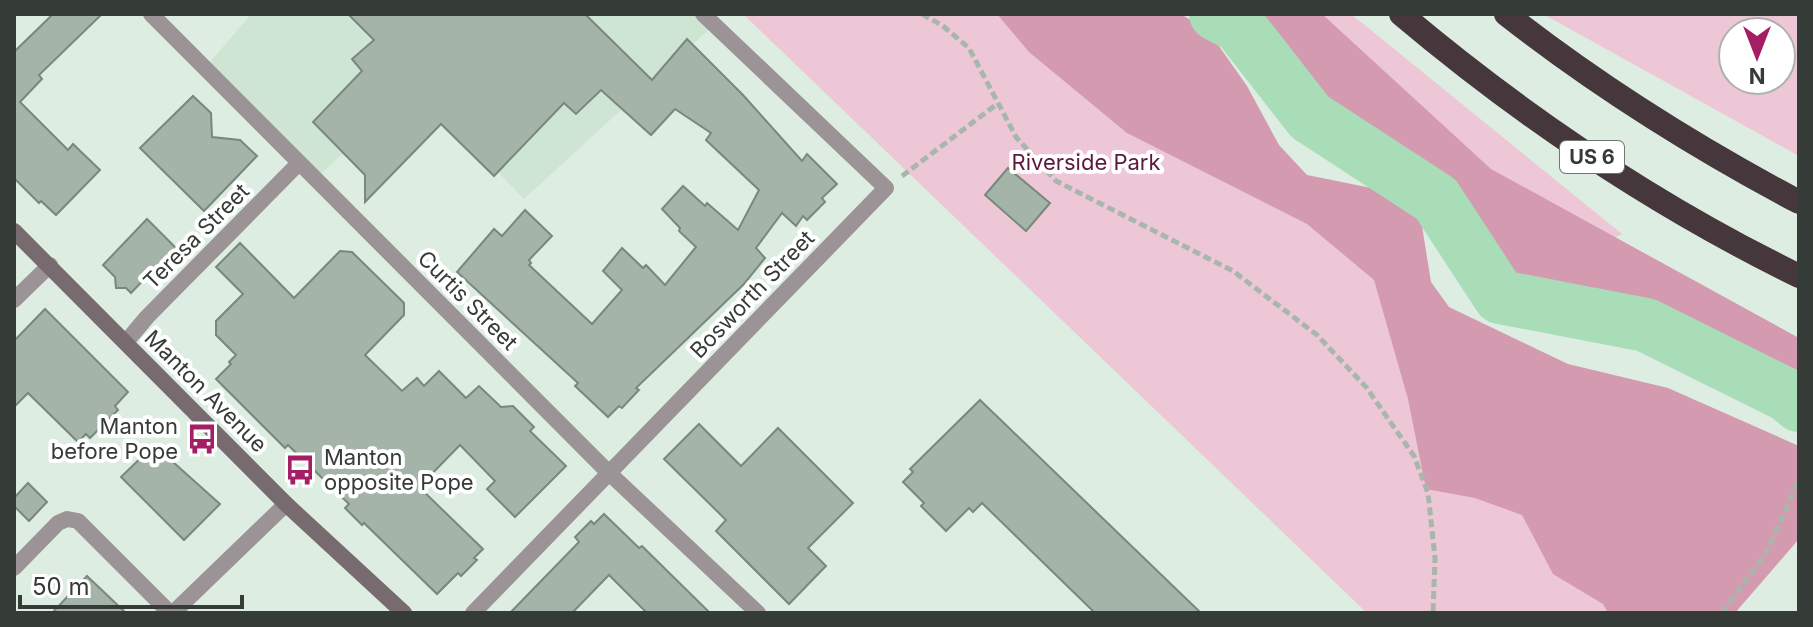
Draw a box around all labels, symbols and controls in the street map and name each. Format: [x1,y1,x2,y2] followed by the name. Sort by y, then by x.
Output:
[1717,16,1797,96] north arrow
[1749,63,1765,89] text: N
[1560,141,1624,173] road number: US 6
[1011,149,1161,175] park label: Riverside Park
[138,178,254,294] street label: Teresa Street
[685,225,819,363] street label: Bosworth Street
[413,245,523,355] street label: Curtis Street
[140,325,272,457] street label: Manton Avenue
[51,413,178,464] place label: Manton before Pope
[185,422,219,456] bus stop icon: Manton before Pope
[324,444,474,495] place label: Manton opposite Pope
[283,453,317,487] bus stop icon: Manton opposite Pope
[20,559,242,609] scale bar
[32,572,90,601] text: 50 m

